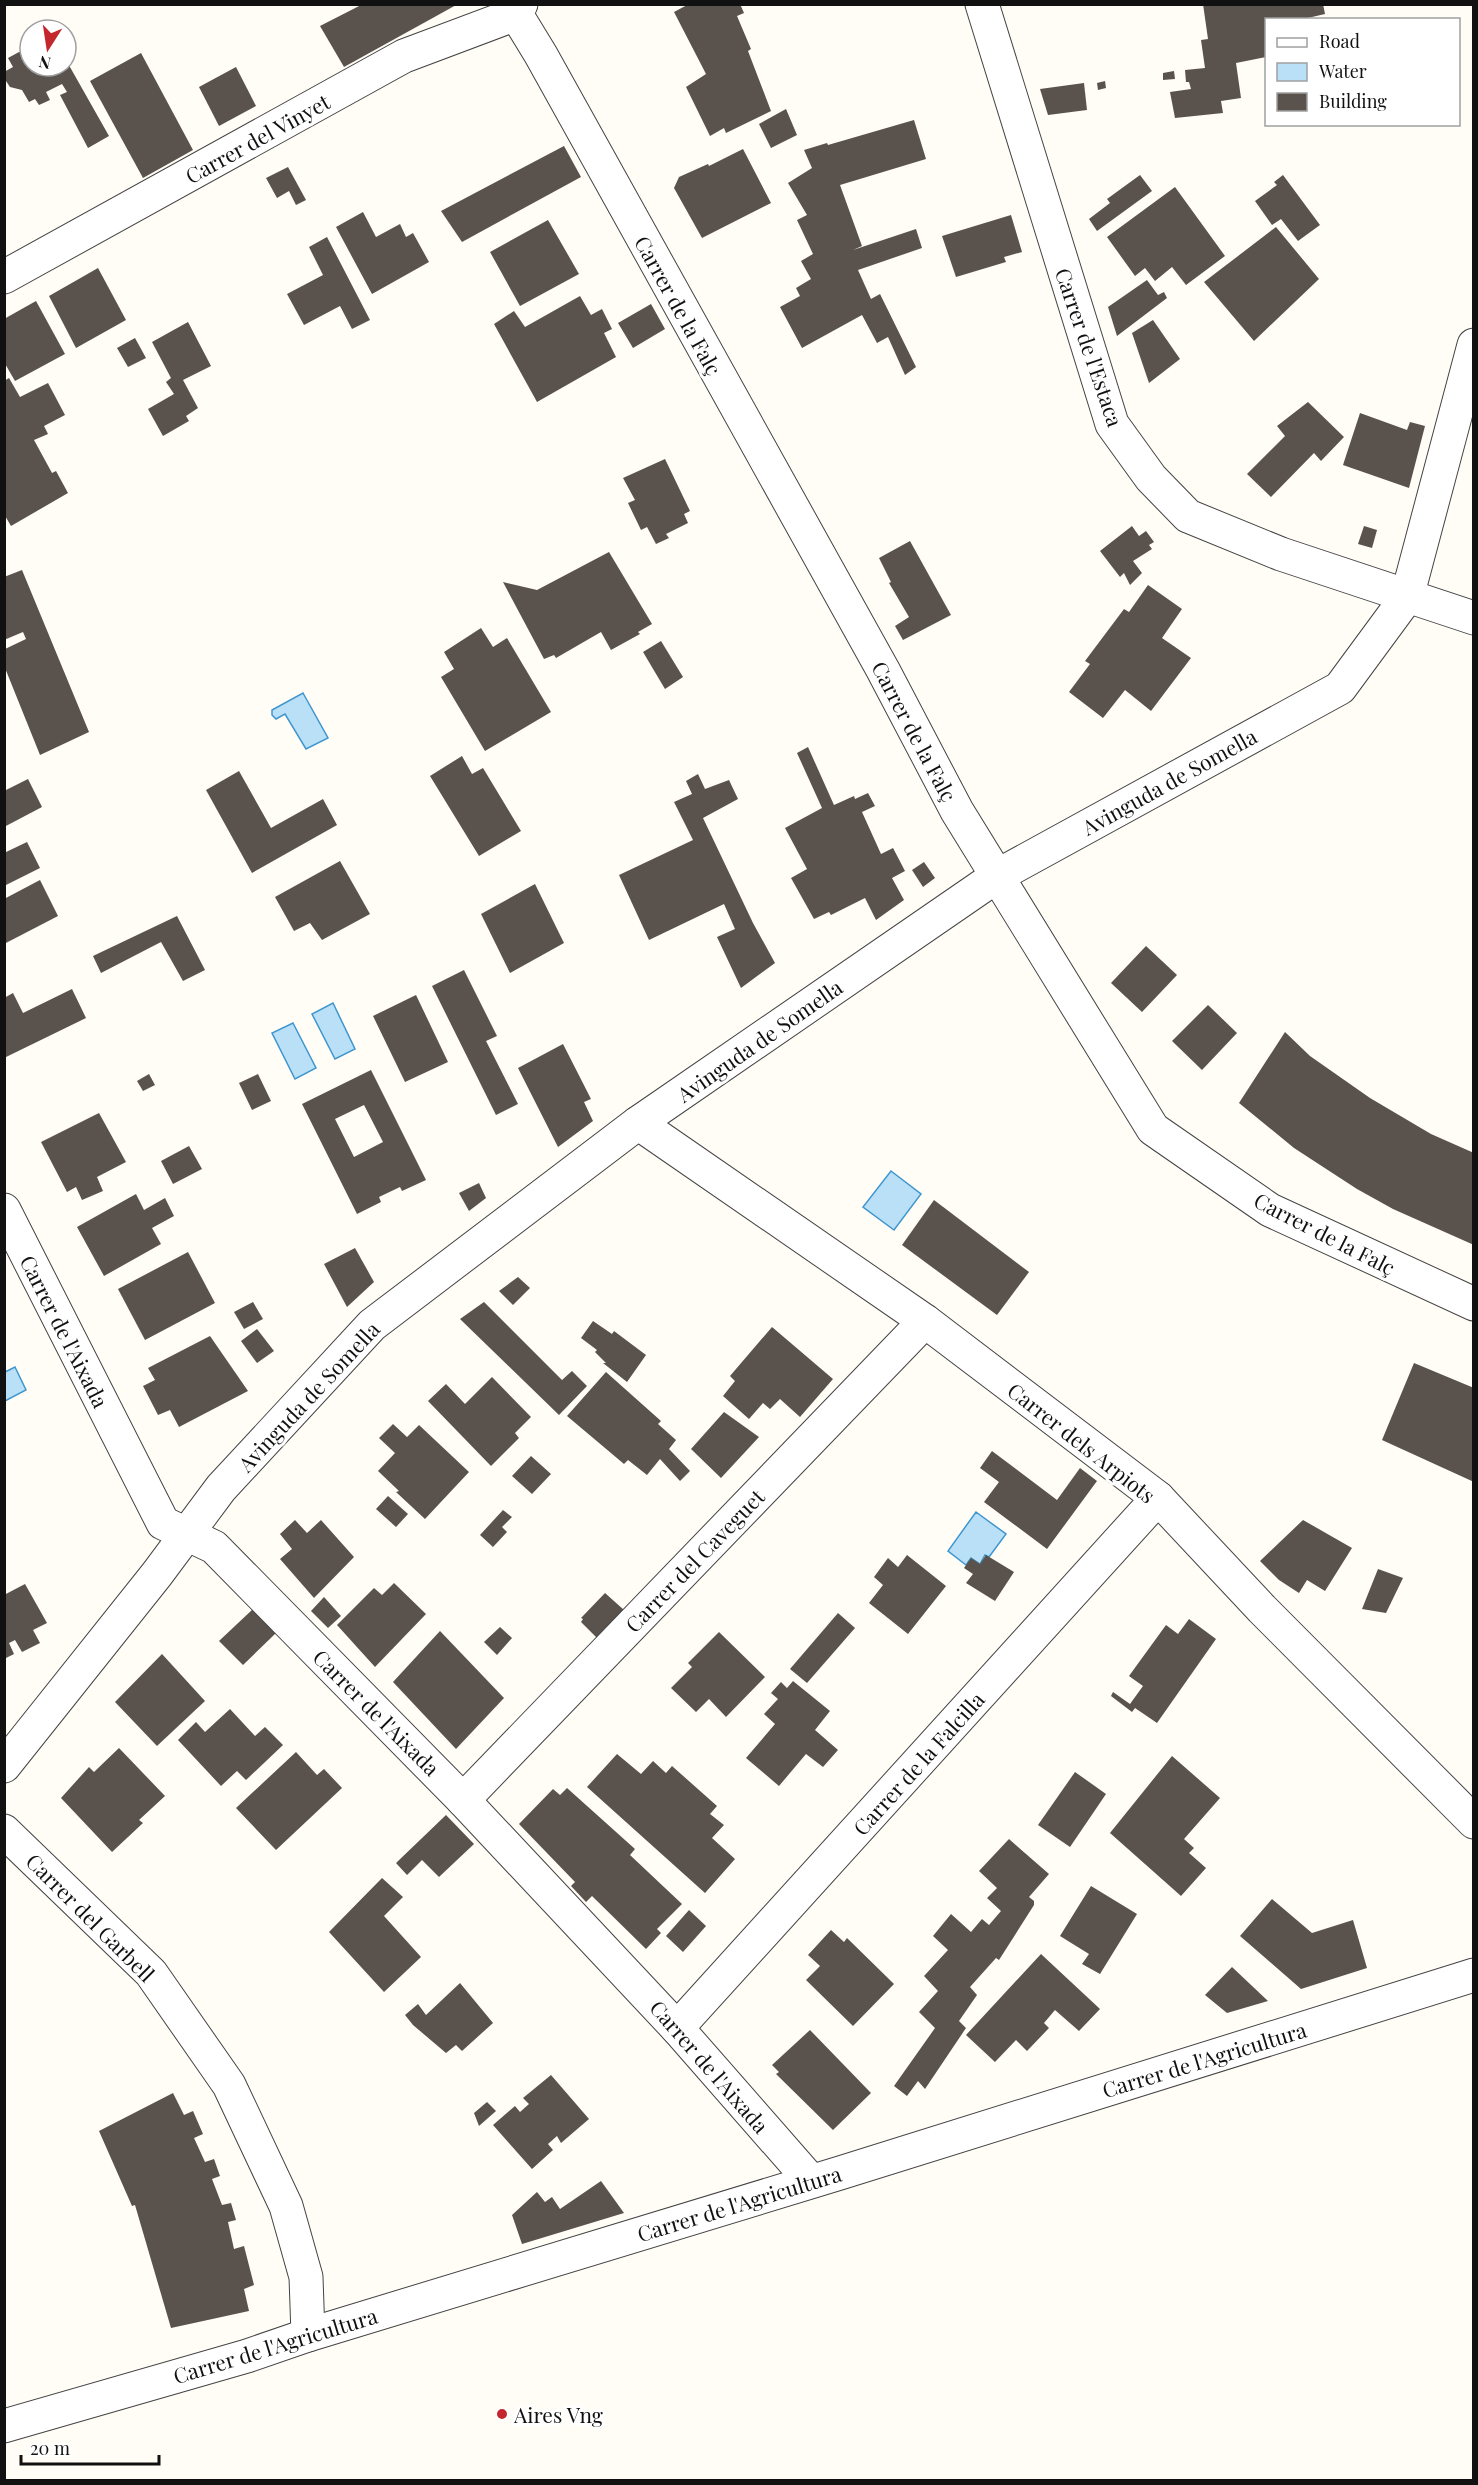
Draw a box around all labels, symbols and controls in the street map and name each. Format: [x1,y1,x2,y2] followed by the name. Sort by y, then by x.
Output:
[18,18,78,78] north arrow
[1265,18,1460,126] legend
[1319,29,1360,53] text: Road
[37,52,53,75] text: N
[1318,59,1367,83] text: Water
[180,86,335,189] street label: Carrer del Vinyet
[1319,89,1387,113] text: Building
[629,230,729,380] street label: Carrer de la Falç
[1050,264,1130,431] street label: Carrer de l'Estaca
[866,656,964,806] street label: Carrer de la Falç
[1076,721,1262,841] street label: Avinguda de Somella
[670,972,848,1108] street label: Avinguda de Somella
[1250,1185,1400,1281] street label: Carrer de la Falç
[14,1250,116,1413] street label: Carrer de l'Aixada
[230,1315,385,1478] street label: Avinguda de Somella
[1002,1376,1162,1508] street label: Carrer dels Arpiots
[618,1482,770,1638] street label: Carrer del Caveguet
[308,1643,447,1782] street label: Carrer de l'Aixada
[846,1685,990,1841] street label: Carrer de la Falcilla
[21,1847,161,1987] street label: Carrer del Garbell
[644,1994,776,2139] street label: Carrer de l'Aixada
[1099,2014,1310,2103] street label: Carrer de l'Agricultura
[634,2158,845,2247] street label: Carrer de l'Agricultura
[170,2300,381,2389] street label: Carrer de l'Agricultura
[513,2400,603,2428] place label: Aires Vng
[495,2407,509,2421] marker: Aires Vng
[21,2428,159,2466] scale bar
[30,2436,70,2460] text: 20 m

